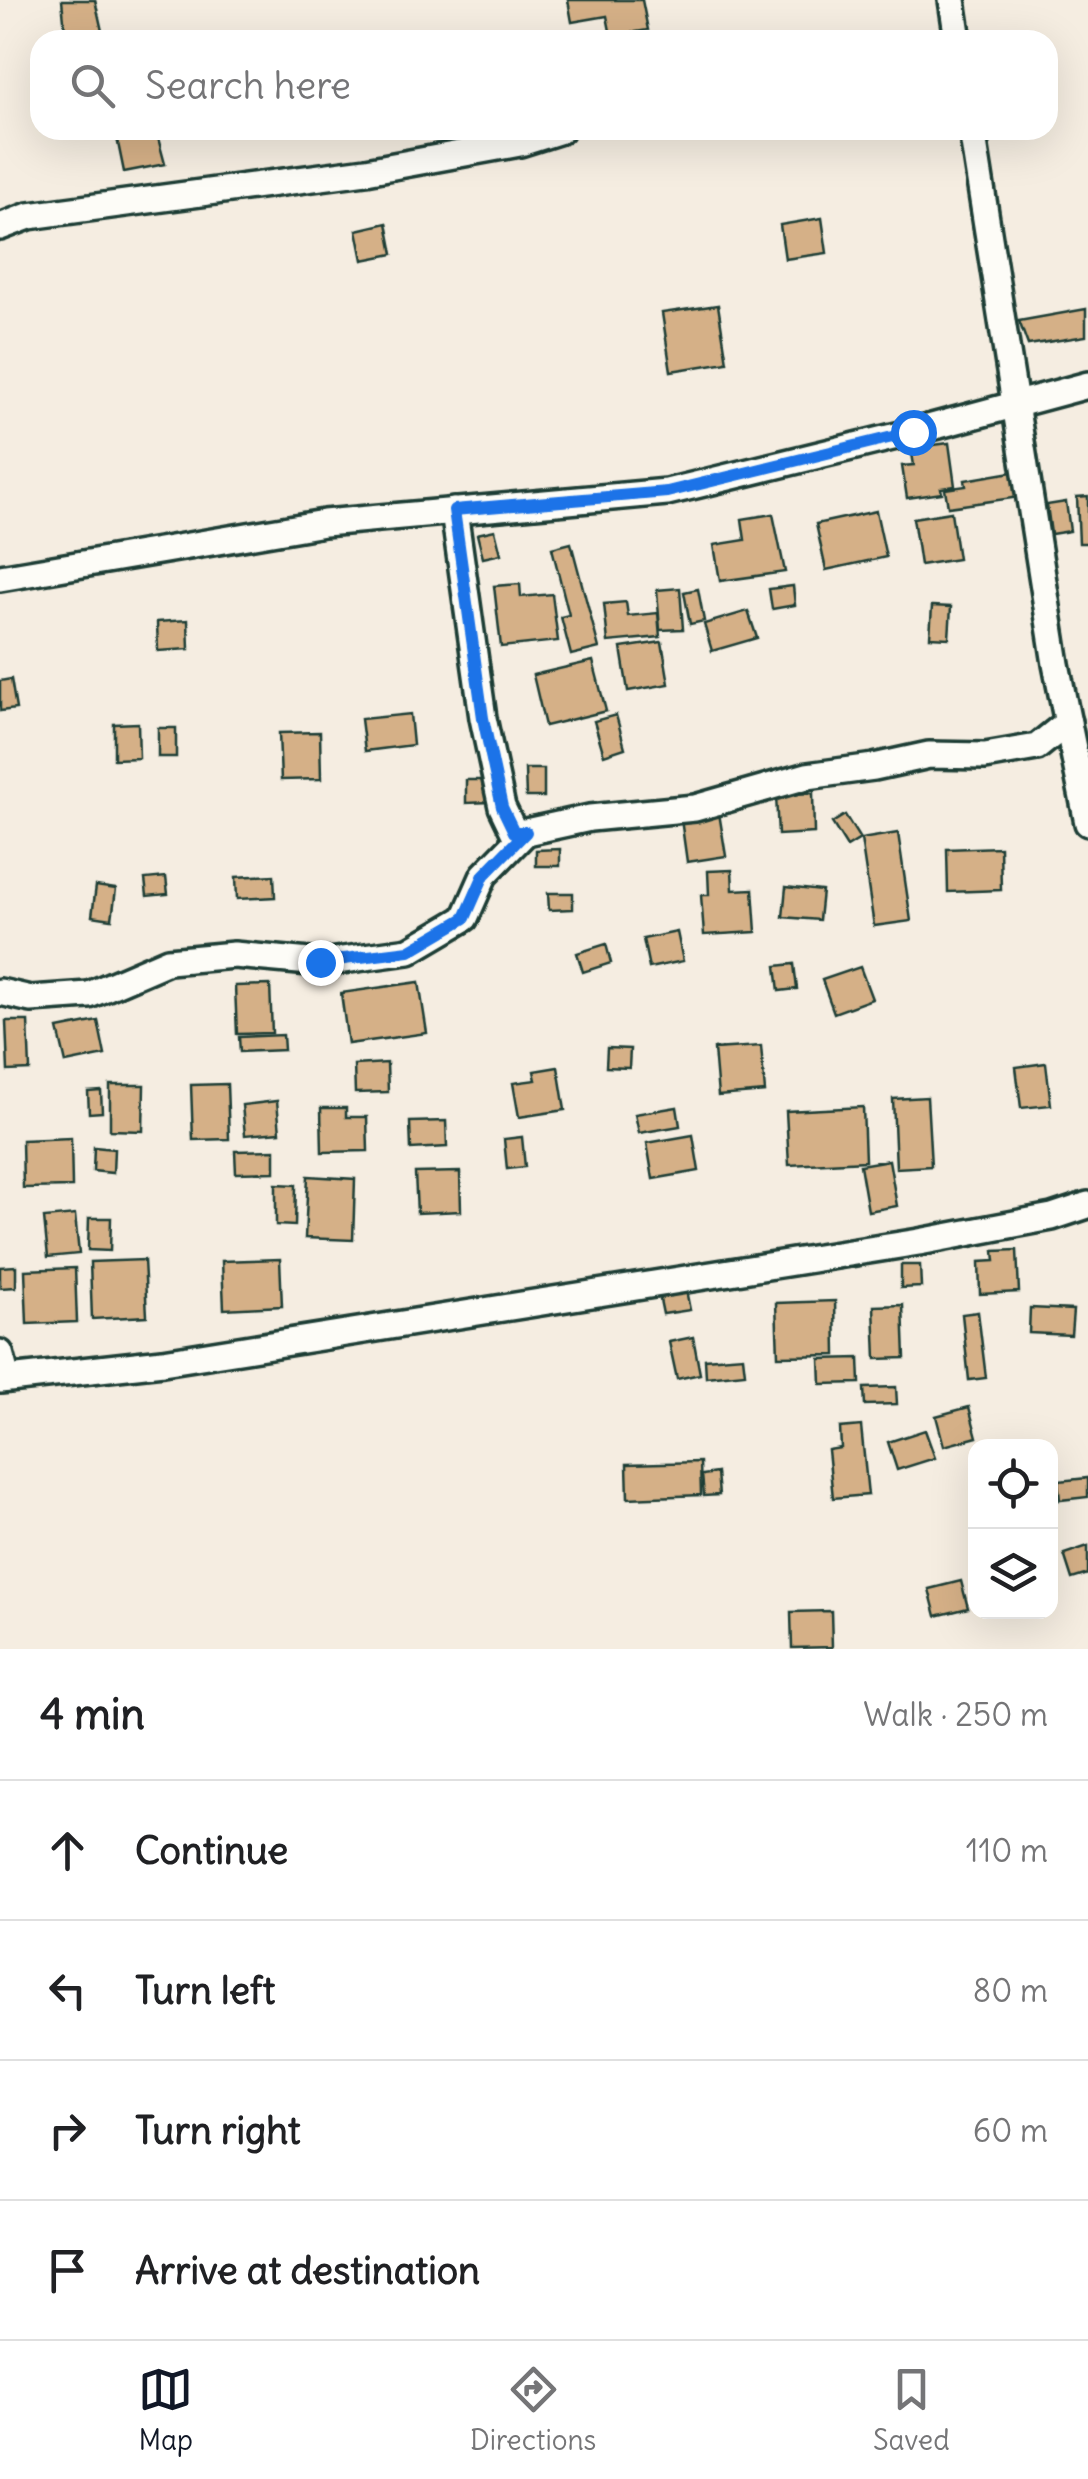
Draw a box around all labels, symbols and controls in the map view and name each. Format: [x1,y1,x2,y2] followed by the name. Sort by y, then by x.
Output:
[30,30,1058,140] search box
[65,58,120,113] icon: search
[145,62,351,109] text: Search here
[891,410,937,456] route start
[298,940,344,986] route end
[968,1439,1058,1619] map controls
[968,1439,1058,1529] button: locate
[968,1529,1058,1619] button: layers
[40,1688,145,1740] text: 4 min
[863,1694,1048,1735] text: Walk · 250 m
[40,1823,95,1878] icon: ahead
[135,1827,288,1874] text: Continue
[966,1830,1048,1871] text: 110 m
[40,1963,95,2018] icon: left
[135,1967,275,2014] text: Turn left
[973,1970,1048,2011] text: 80 m
[40,2103,95,2158] icon: right
[135,2107,301,2154] text: Turn right
[973,2110,1048,2151] text: 60 m
[40,2243,95,2298] icon: arrive
[135,2247,480,2294] text: Arrive at destination
[138,2362,193,2458] tab: Map
[470,2362,596,2458] tab: Directions
[873,2362,950,2458] tab: Saved

